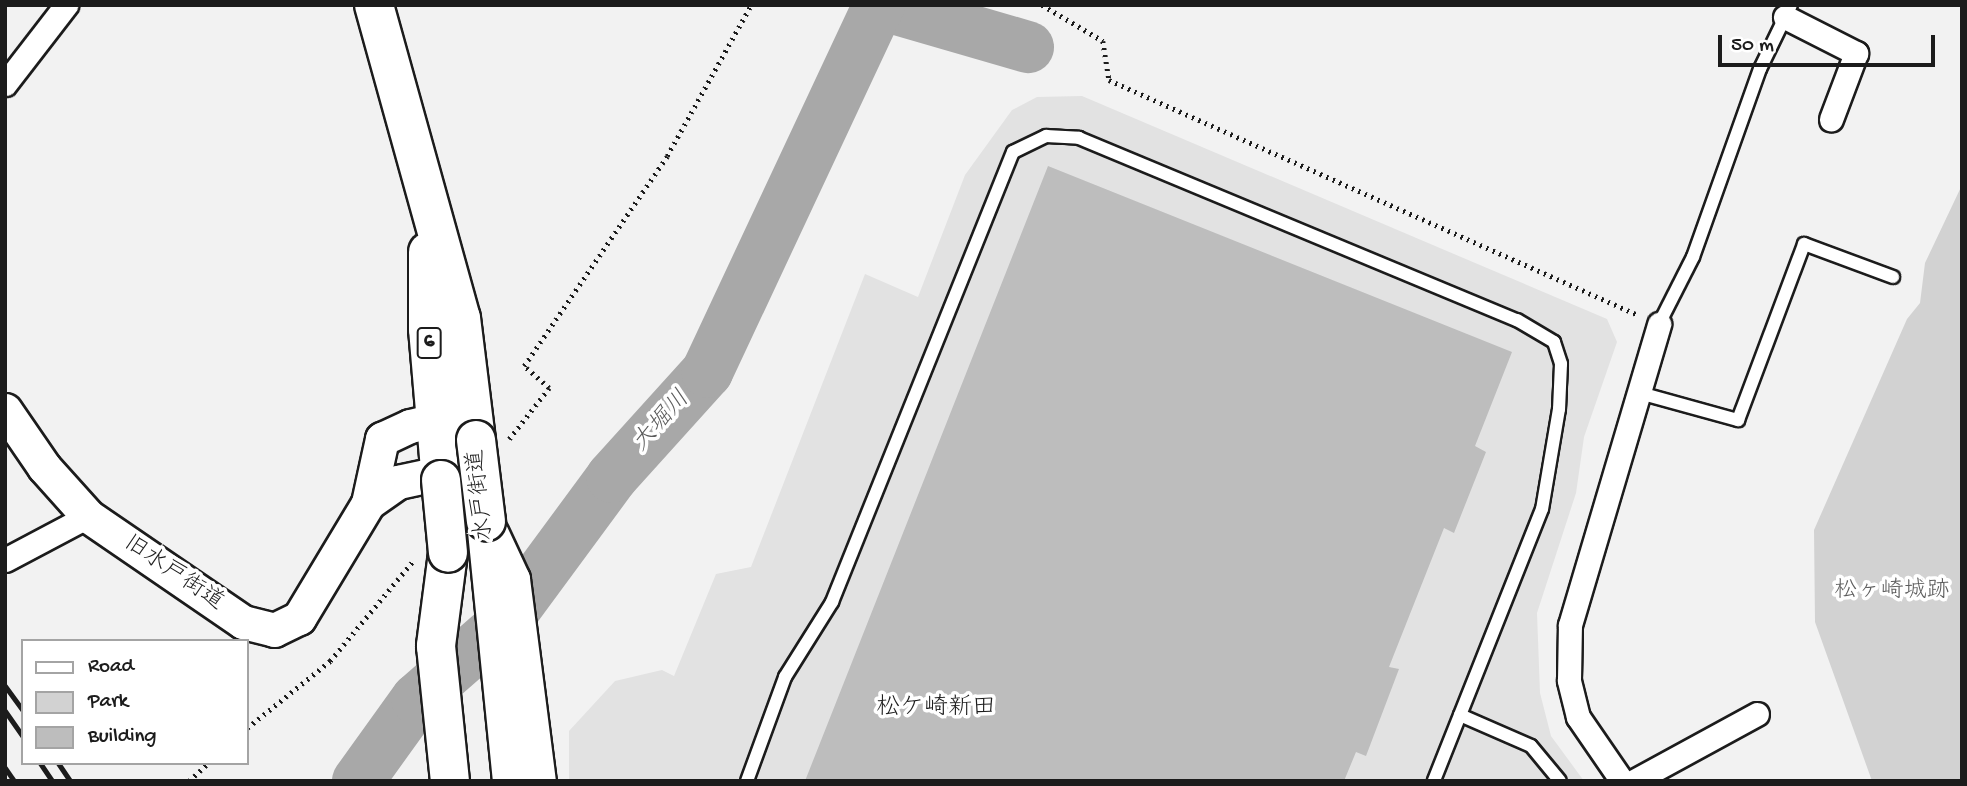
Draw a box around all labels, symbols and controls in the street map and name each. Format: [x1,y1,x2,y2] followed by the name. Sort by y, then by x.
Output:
[1722,21,1939,65] scale bar
[1731,34,1774,59] text: 50 m
[415,326,443,360] road number: 6
[627,386,697,458] water label: 大堀川
[463,448,501,542] street label: 水戸街道
[118,530,228,618] street label: 旧水戸街道
[1835,578,1949,606] park label: 松ヶ崎城跡
[21,639,248,765] legend
[88,655,134,680] text: Road
[88,690,128,715] text: Park
[876,695,996,723] district label: 松ケ崎新田
[88,725,157,750] text: Building

